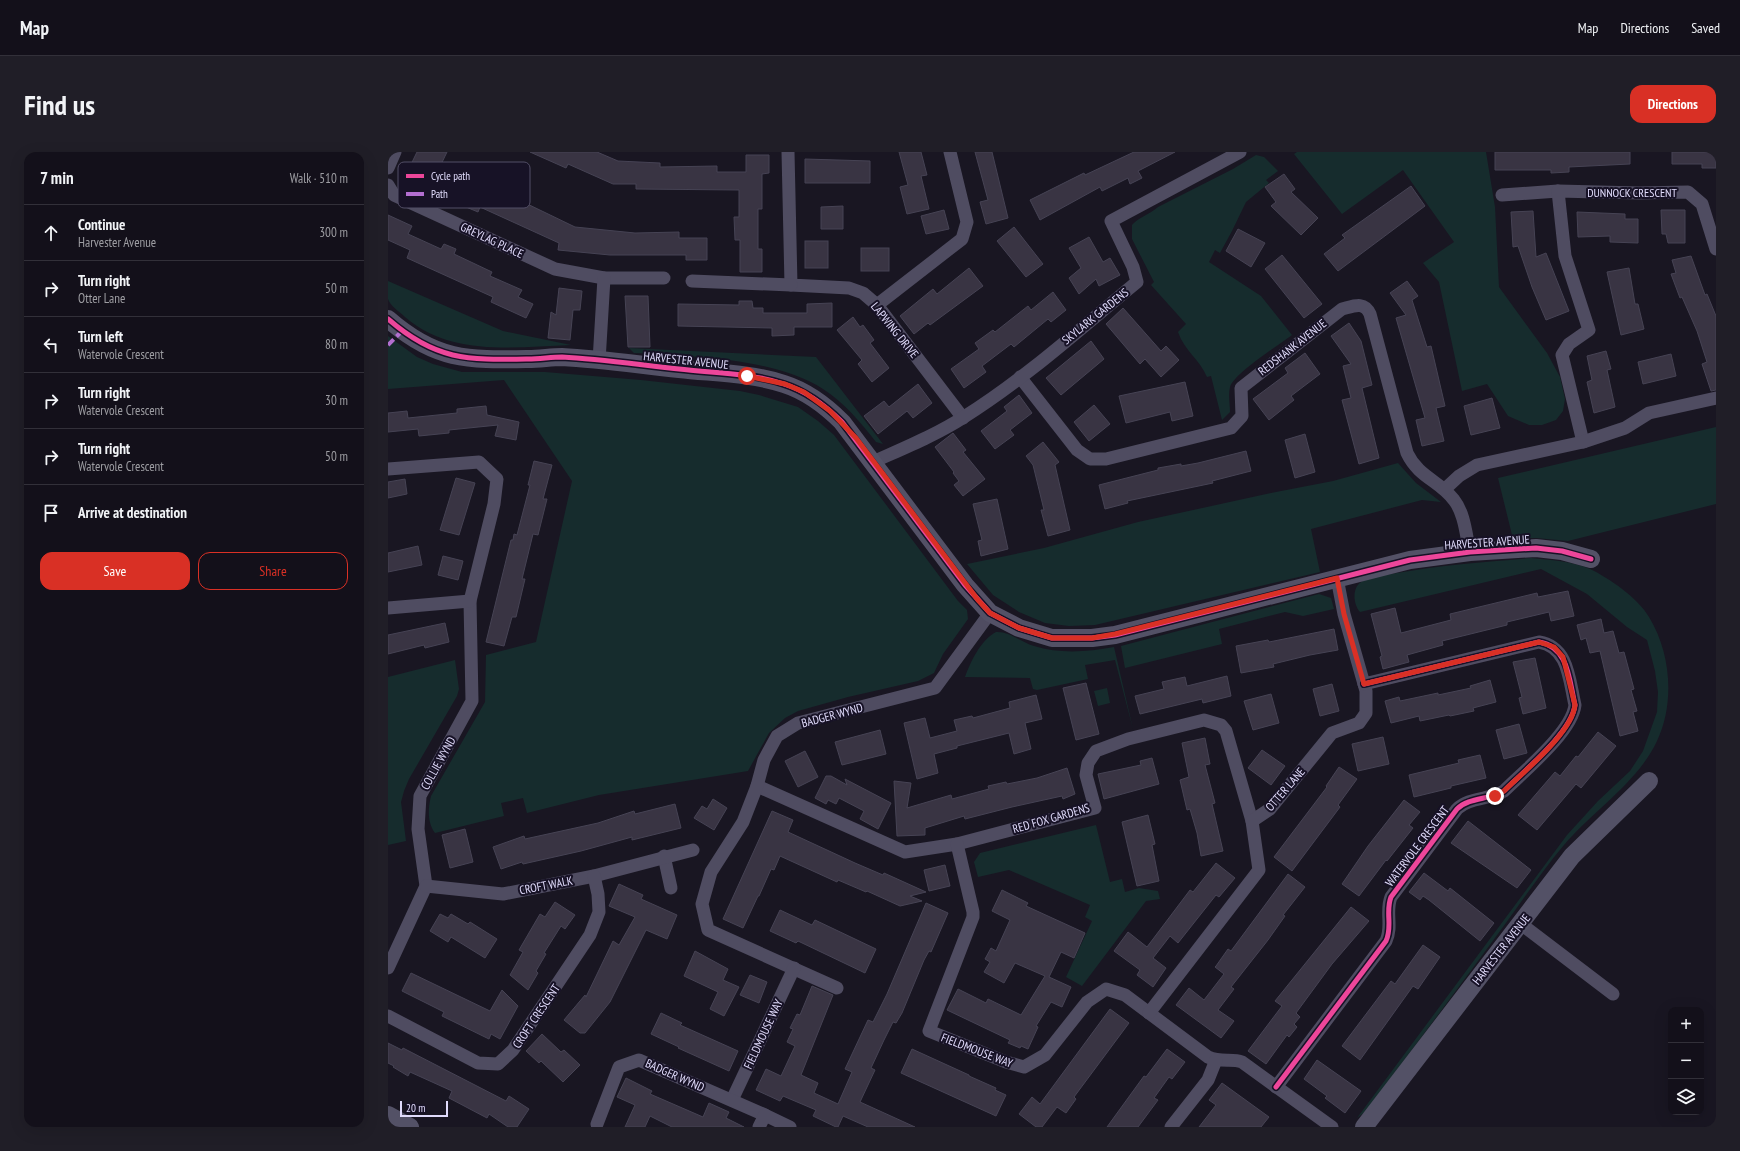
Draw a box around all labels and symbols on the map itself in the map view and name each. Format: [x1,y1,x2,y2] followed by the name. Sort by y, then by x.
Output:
[398,162,530,208] legend
[431,169,470,183] text: Cycle path
[1587,185,1677,200] street label: DUNNOCK CRESCENT
[431,187,448,201] text: Path
[458,219,526,261] street label: GREYLAG PLACE
[1059,285,1131,347] street label: SKYLARK GARDENS
[868,299,922,361] street label: LAPWING DRIVE
[1255,316,1329,378] street label: REDSHANK AVENUE
[643,348,729,372] street label: HARVESTER AVENUE
[738,367,756,385] route start
[1444,532,1530,552] street label: HARVESTER AVENUE
[800,700,864,730] street label: BADGER WYND
[417,734,459,792] street label: COLLIE WYND
[1262,764,1308,814] street label: OTTER LANE
[1486,787,1504,805] route end
[1011,800,1091,836] street label: RED FOX GARDENS
[1382,802,1453,889] street label: WATERVOLE CRESCENT
[518,872,574,898] street label: CROFT WALK
[1469,911,1533,987] street label: HARVESTER AVENUE
[509,981,563,1051] street label: CROFT CRESCENT
[740,996,786,1071] street label: FIELDMOUSE WAY
[939,1029,1015,1071] street label: FIELDMOUSE WAY
[643,1055,707,1095] street label: BADGER WYND
[400,1099,448,1118] scale bar

